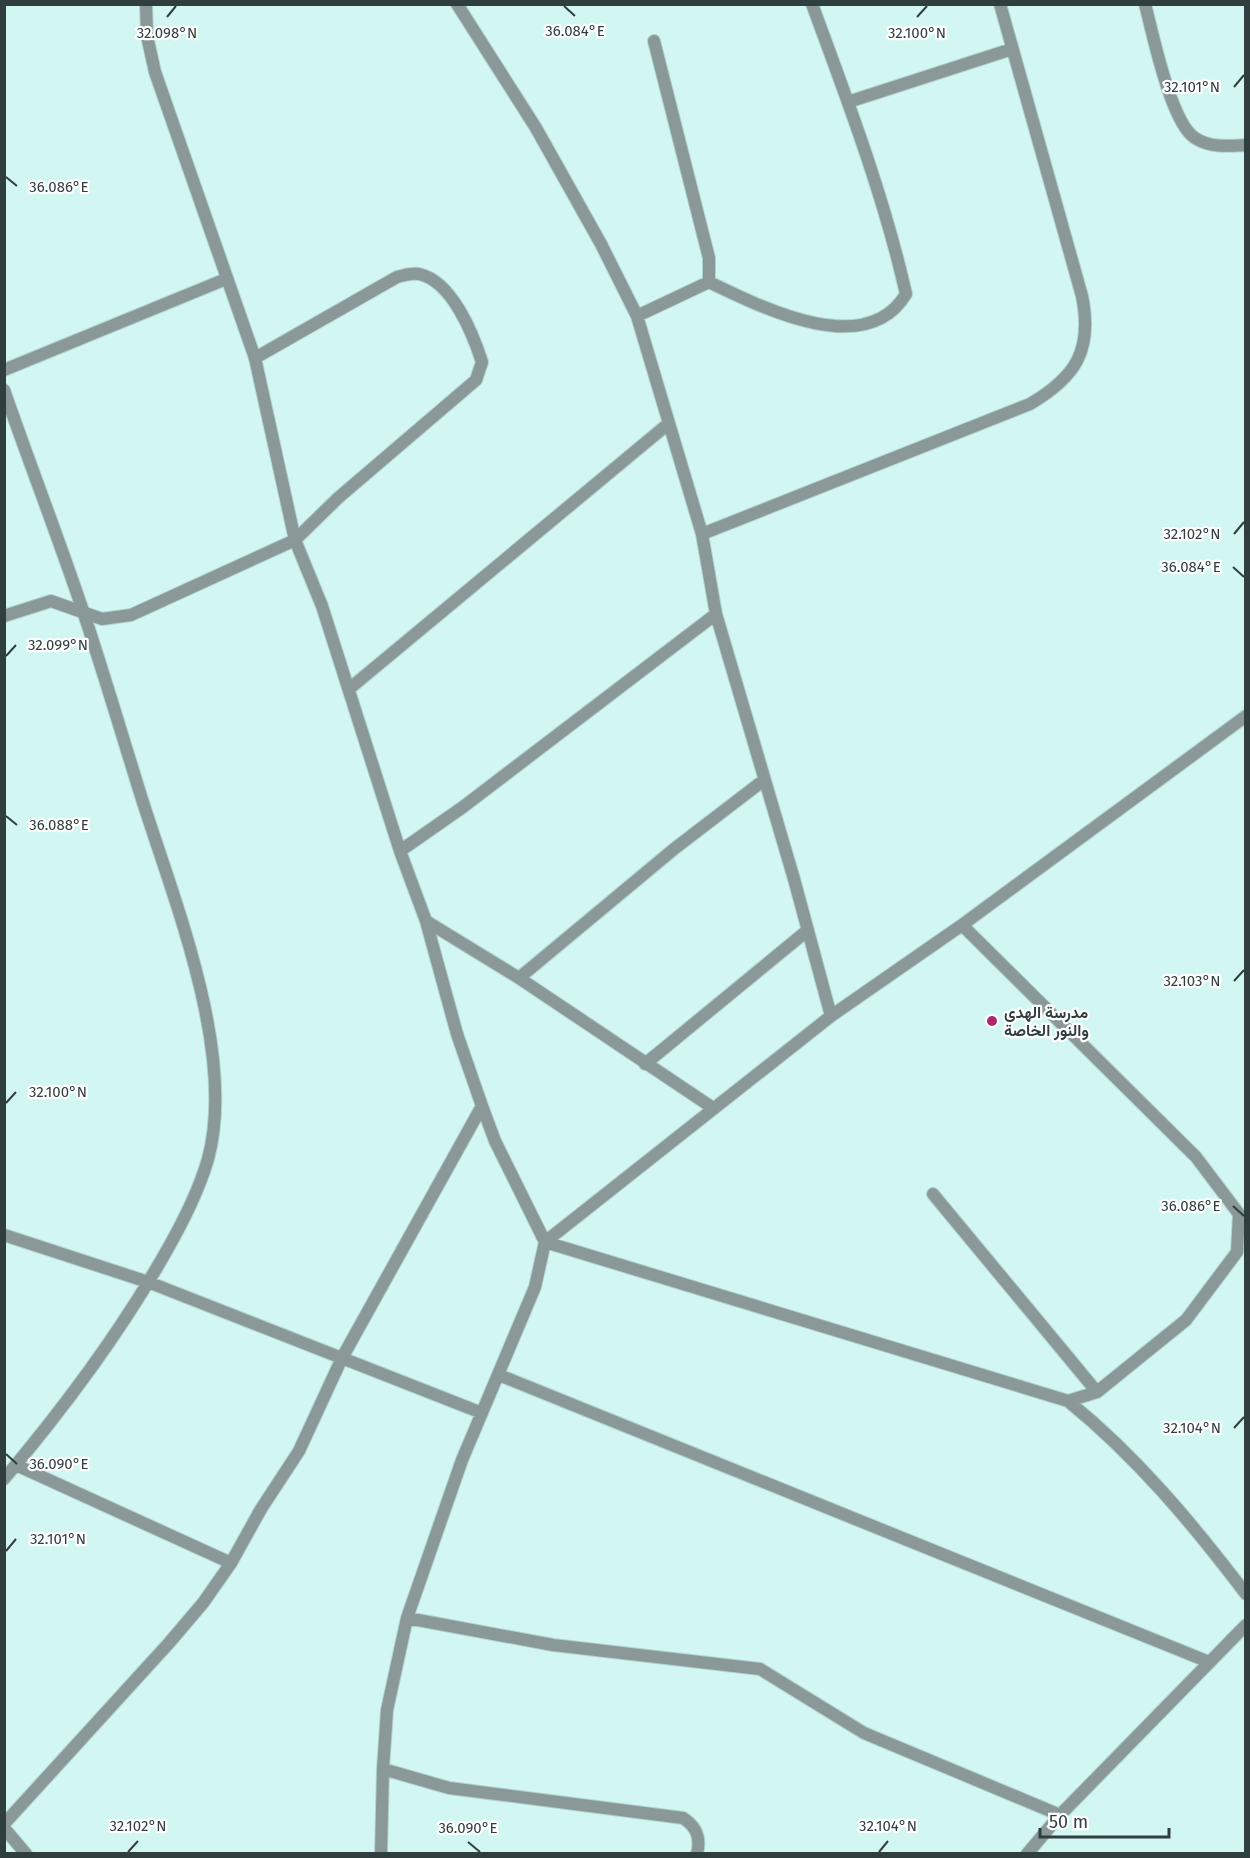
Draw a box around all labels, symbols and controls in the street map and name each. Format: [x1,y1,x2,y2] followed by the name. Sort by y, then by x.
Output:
[545,22,605,40] text: 36.084°E
[137,24,197,42] text: 32.098°N
[888,24,946,42] text: 32.100°N
[1164,78,1220,96] text: 32.101°N
[29,178,89,196] text: 36.086°E
[1163,525,1221,543] text: 32.102°N
[1161,558,1221,576] text: 36.084°E
[28,636,88,654] text: 32.099°N
[29,816,89,834] text: 36.088°E
[1163,972,1221,990] text: 32.103°N
[1004,1003,1089,1041] place label: مدرسة الهدى والنور الخاصة
[985,1014,999,1028] marker: مدرسة الهدى والنور الخاصة
[29,1083,87,1101] text: 32.100°N
[1161,1197,1221,1215] text: 36.086°E
[1163,1419,1221,1437] text: 32.104°N
[29,1455,89,1473] text: 36.090°E
[30,1530,86,1548] text: 32.101°N
[1040,1801,1169,1839] scale bar
[1049,1811,1088,1833] text: 50 m
[109,1817,167,1835] text: 32.102°N
[859,1817,917,1835] text: 32.104°N
[438,1819,498,1837] text: 36.090°E

